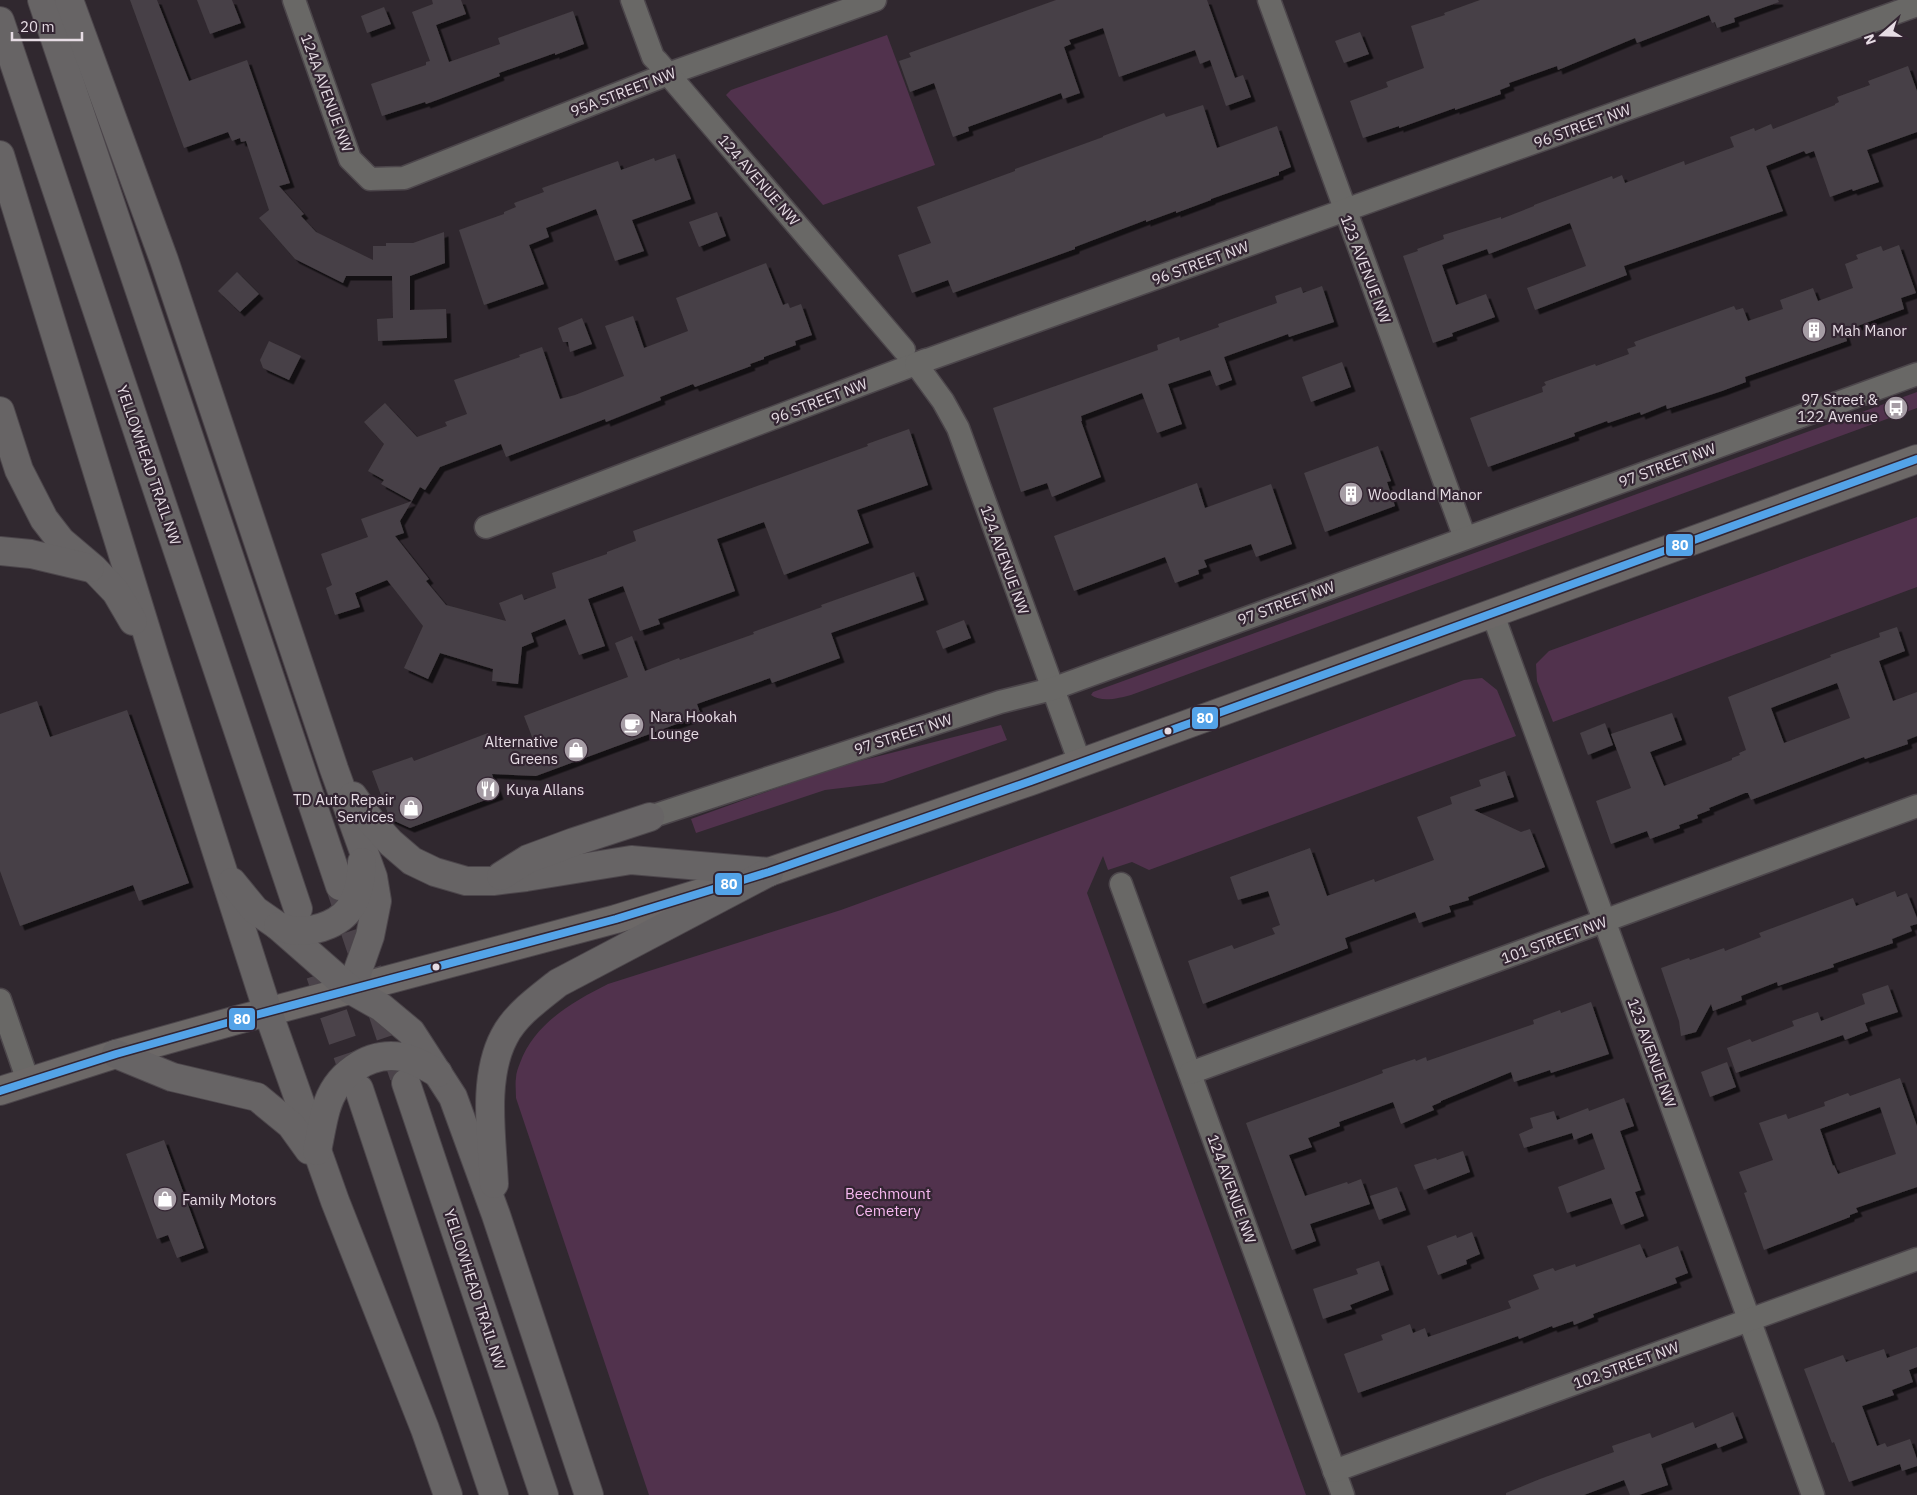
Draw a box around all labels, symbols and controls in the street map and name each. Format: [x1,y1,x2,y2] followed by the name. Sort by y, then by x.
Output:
[12,10,82,42] scale bar
[1857,10,1907,60] north arrow
[20,17,55,36] text: 20 m
[297,31,357,155] street label: 124A AVENUE NW
[1860,32,1880,47] text: N
[568,63,679,121] street label: 95A STREET NW
[1531,99,1634,152] street label: 96 STREET NW
[714,131,804,230] street label: 124 AVENUE NW
[1337,212,1396,326] street label: 123 AVENUE NW
[1149,236,1252,289] street label: 96 STREET NW
[1801,317,1827,343] building icon: Mah Manor
[1832,321,1907,340] place label: Mah Manor
[768,374,871,428] street label: 96 STREET NW
[113,383,185,548] street label: YELLOWHEAD TRAIL NW
[1797,390,1879,426] place label: 97 Street & 122 Avenue
[1883,395,1909,421] bus stop icon: 97 Street & 122 Avenue
[1616,438,1719,491] street label: 97 STREET NW
[1338,481,1364,507] building icon: Woodland Manor
[1368,485,1483,504] place label: Woodland Manor
[977,503,1034,618] street label: 124 AVENUE NW
[1665,533,1694,557] line badge: 80
[1672,536,1688,554] text: 80
[1235,576,1338,629] street label: 97 STREET NW
[1191,706,1219,730] line badge: 80
[650,707,737,743] place label: Nara Hookah Lounge
[852,709,955,759] street label: 97 STREET NW
[1197,709,1213,727] text: 80
[619,712,645,738] cafe icon: Nara Hookah Lounge
[1163,726,1173,736] unlabelled marker
[484,732,558,768] place label: Alternative Greens
[563,737,589,763] shop icon: Alternative Greens
[475,776,501,802] restaurant icon: Kuya Allans
[506,780,584,799] place label: Kuya Allans
[293,790,394,826] place label: TD Auto Repair Services
[398,795,424,821] shop icon: TD Auto Repair Services
[714,872,743,896] line badge: 80
[721,875,737,893] text: 80
[1499,912,1610,968] street label: 101 STREET NW
[431,962,441,972] unlabelled marker
[1624,996,1681,1111] street label: 123 AVENUE NW
[228,1007,256,1031] line badge: 80
[234,1010,250,1028] text: 80
[1204,1132,1261,1247] street label: 124 AVENUE NW
[845,1184,931,1220] park label: Beechmount Cemetery
[152,1186,178,1212] shop icon: Family Motors
[182,1190,277,1209] place label: Family Motors
[440,1206,510,1372] street label: YELLOWHEAD TRAIL NW
[1571,1337,1682,1393] street label: 102 STREET NW

